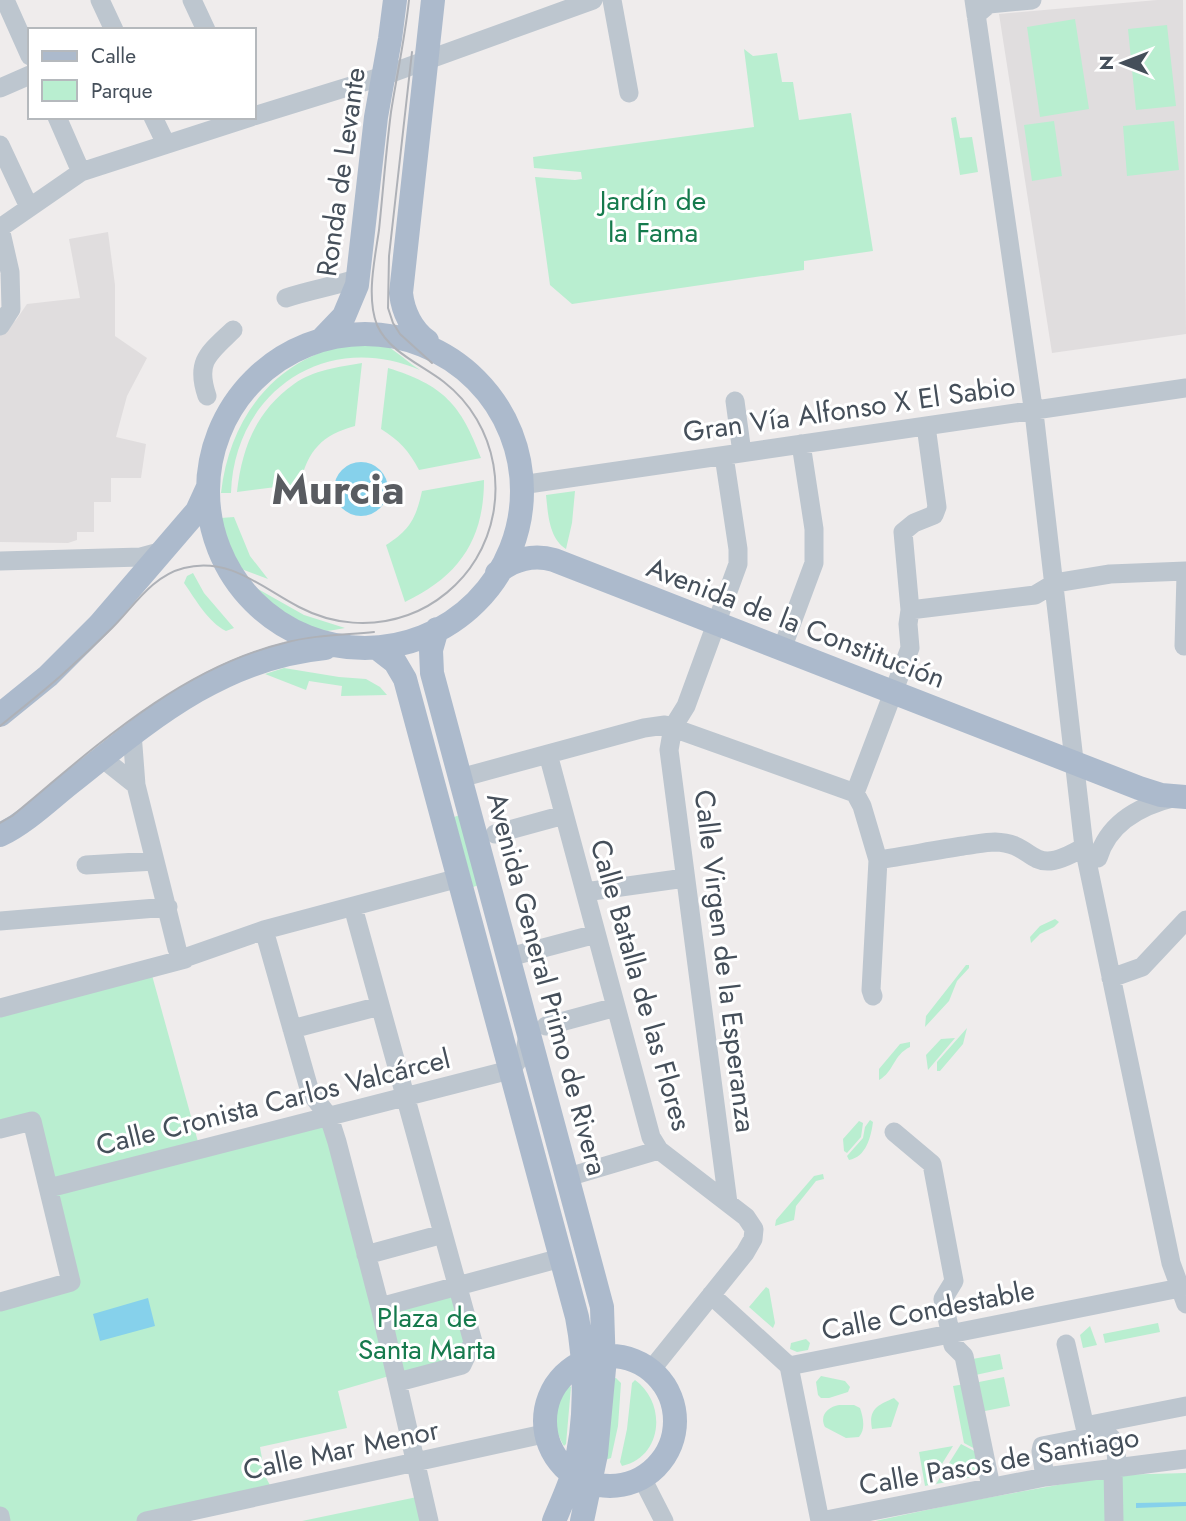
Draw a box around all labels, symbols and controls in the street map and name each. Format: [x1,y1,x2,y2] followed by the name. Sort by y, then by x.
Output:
[28,28,256,119] legend
[1088,28,1158,98] north arrow
[91,41,136,71] text: Calle
[1093,55,1120,71] text: N
[306,65,376,279] street label: Ronda de Levante
[91,76,153,106] text: Parque
[596,180,706,253] park label: Jardín de la Fama
[680,365,1018,453] street label: Gran Vía Alfonso X El Sabio
[271,459,405,520] district label: Murcia
[641,547,951,699] street label: Avenida de la Constitución
[684,787,766,1135] street label: Calle Virgen de la Esperanza
[476,788,618,1180] street label: Avenida General Primo de Rivera
[580,834,702,1136] street label: Calle Batalla de las Flores
[92,1038,454,1166] street label: Calle Cronista Carlos Valcárcel
[818,1269,1038,1351] street label: Calle Condestable
[358,1297,496,1370] park label: Plaza de Santa Marta
[239,1409,443,1491] street label: Calle Mar Menor
[856,1416,1142,1506] street label: Calle Pasos de Santiago

